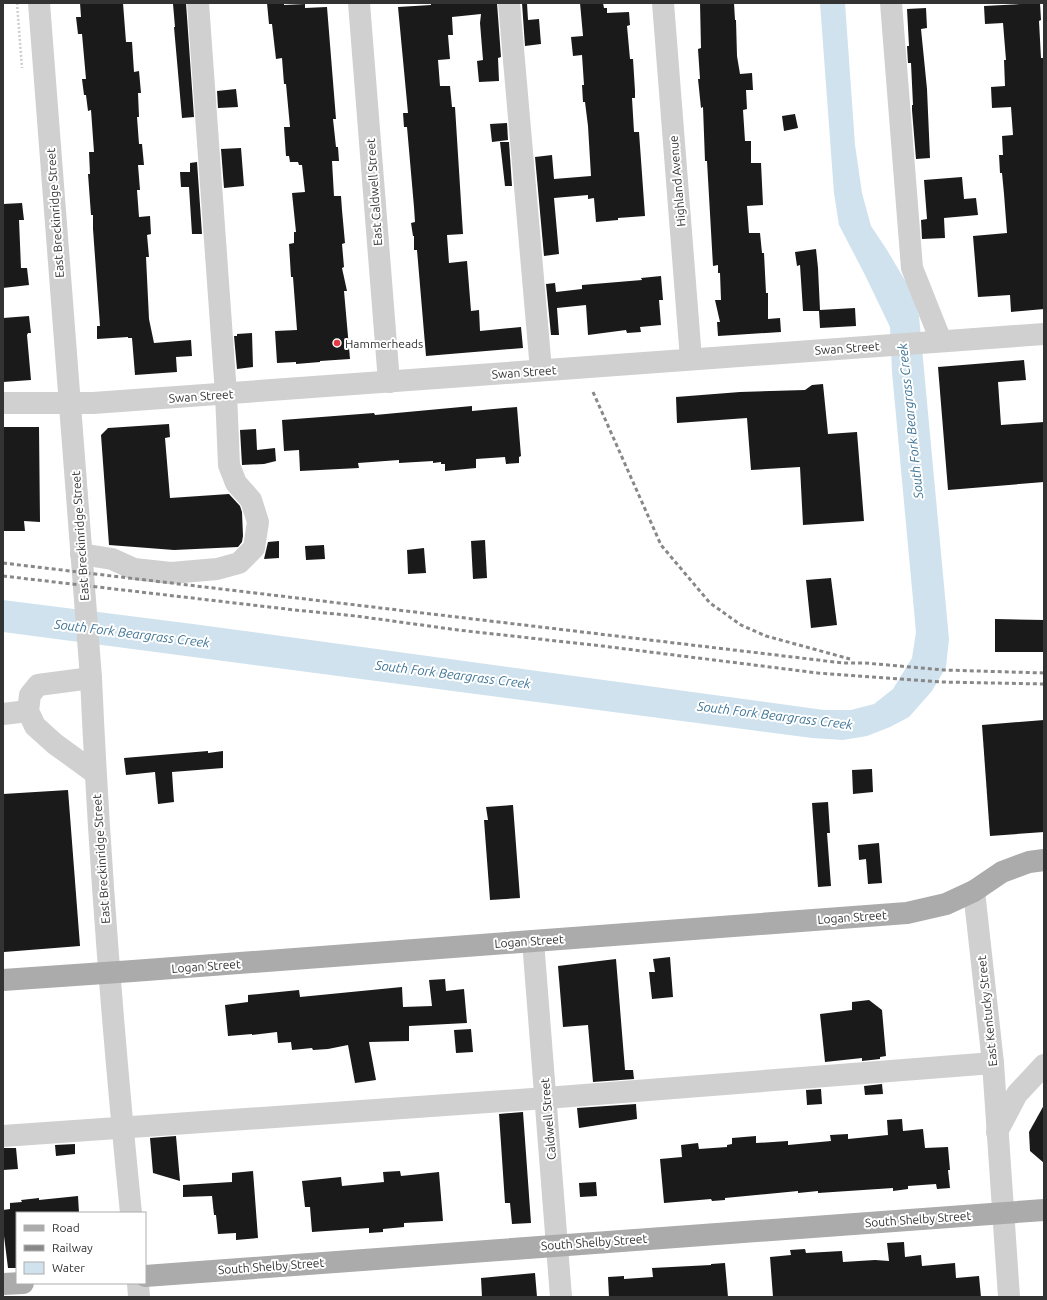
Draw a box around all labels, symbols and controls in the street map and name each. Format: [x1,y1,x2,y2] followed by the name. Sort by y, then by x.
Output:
[667,135,687,227] street label: Highland Avenue
[364,138,384,246] street label: East Caldwell Street
[44,147,66,278] street label: East Breckinridge Street
[345,337,423,350] place label: Hammerheads
[332,338,342,348] marker: Hammerheads
[814,339,880,357] street label: Swan Street
[895,342,925,501] water label: South Fork Beargrass Creek
[491,363,557,381] street label: Swan Street
[168,387,234,405] street label: Swan Street
[69,470,91,601] street label: East Breckinridge Street
[53,616,211,650] water label: South Fork Beargrass Creek
[374,657,532,691] water label: South Fork Beargrass Creek
[696,698,854,732] water label: South Fork Beargrass Creek
[90,793,112,924] street label: East Breckinridge Street
[817,908,887,926] street label: Logan Street
[494,932,564,950] street label: Logan Street
[975,955,999,1067] street label: East Kentucky Street
[171,957,241,975] street label: Logan Street
[538,1077,558,1160] street label: Caldwell Street
[864,1209,972,1229] street label: South Shelby Street
[16,1212,146,1284] legend
[52,1221,80,1234] text: Road
[540,1232,648,1252] street label: South Shelby Street
[52,1241,93,1254] text: Railway
[217,1256,325,1276] street label: South Shelby Street
[52,1261,85,1274] text: Water

